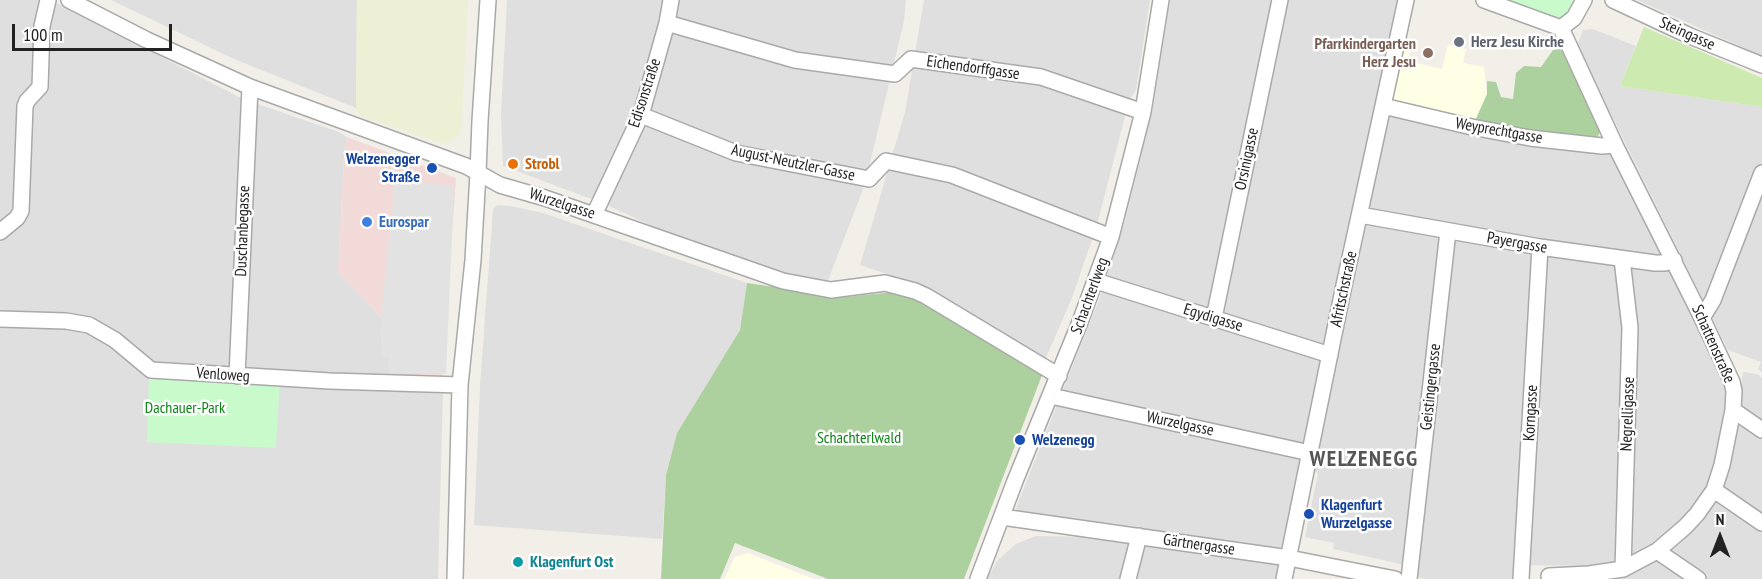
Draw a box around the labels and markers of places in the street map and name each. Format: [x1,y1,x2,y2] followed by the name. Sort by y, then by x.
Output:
[1471,32,1564,52] place label: Herz Jesu Kirche
[1315,34,1416,72] place label: Pfarrkindergarten Herz Jesu
[1452,35,1466,49] marker: Herz Jesu Kirche
[1421,46,1435,60] marker: Pfarrkindergarten Herz Jesu
[346,149,420,187] place label: Welzenegger Straße
[525,154,559,174] place label: Strobl
[506,157,520,171] marker: Strobl
[425,161,439,175] marker: Welzenegger Straße
[379,212,429,232] place label: Eurospar
[360,215,374,229] marker: Eurospar
[1032,430,1095,450] place label: Welzenegg
[1013,433,1027,447] marker: Welzenegg
[1321,495,1392,533] place label: Klagenfurt Wurzelgasse
[1302,507,1316,521] marker: Klagenfurt Wurzelgasse
[530,552,613,572] place label: Klagenfurt Ost
[511,555,525,569] marker: Klagenfurt Ost

